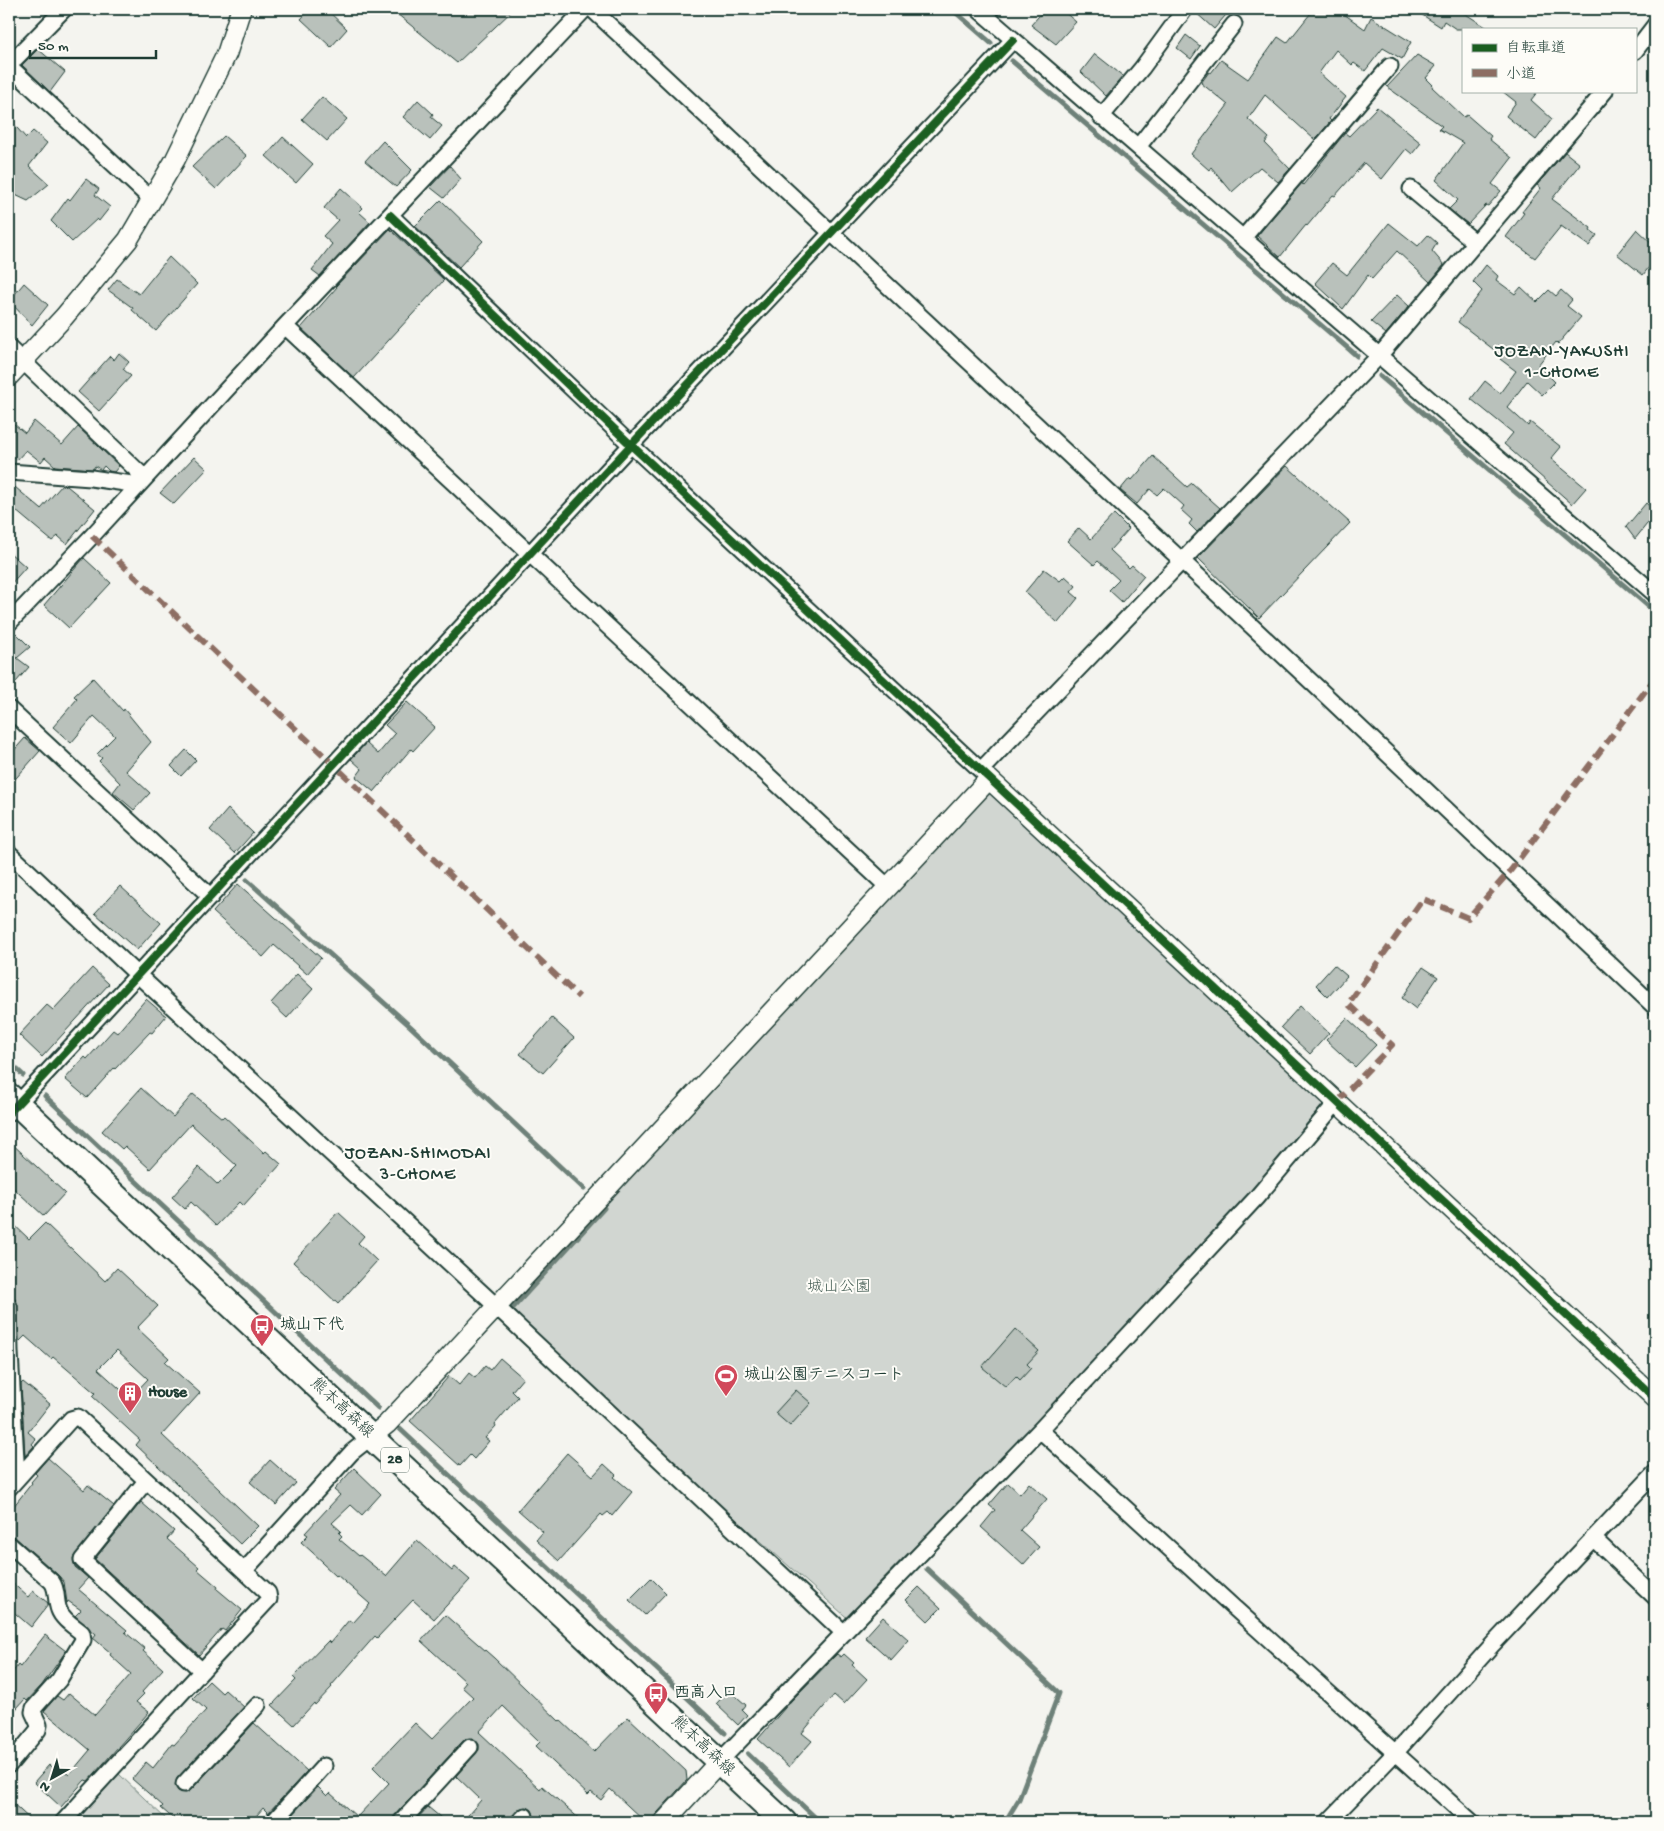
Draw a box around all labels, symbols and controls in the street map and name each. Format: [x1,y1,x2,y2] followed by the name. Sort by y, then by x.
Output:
[30,28,156,60] scale bar
[1462,28,1636,92] legend
[38,38,69,56] text: 50 m
[1506,39,1566,58] text: 自転車道
[1506,66,1536,84] text: 小道
[1494,342,1630,384] district label: JOZAN-YAKUSHI 1-CHOME
[345,1144,492,1186] district label: JOZAN-SHIMODAI 3-CHOME
[807,1278,871,1298] park label: 城山公園
[249,1313,275,1347] bus stop icon: 城山下代
[280,1316,344,1336] place label: 城山下代
[713,1363,739,1397] sports icon: 城山公園テニスコート
[744,1366,904,1386] place label: 城山公園テニスコート
[305,1373,378,1443] street label: 熊本高森線
[117,1380,143,1414] building icon: House
[148,1384,188,1403] place label: House
[381,1448,409,1472] road number: 28
[643,1681,669,1715] bus stop icon: 西高入口
[674,1683,738,1704] place label: 西高入口
[666,1711,739,1781] street label: 熊本高森線
[28,1754,78,1804] north arrow
[36,1777,54,1796] text: N

